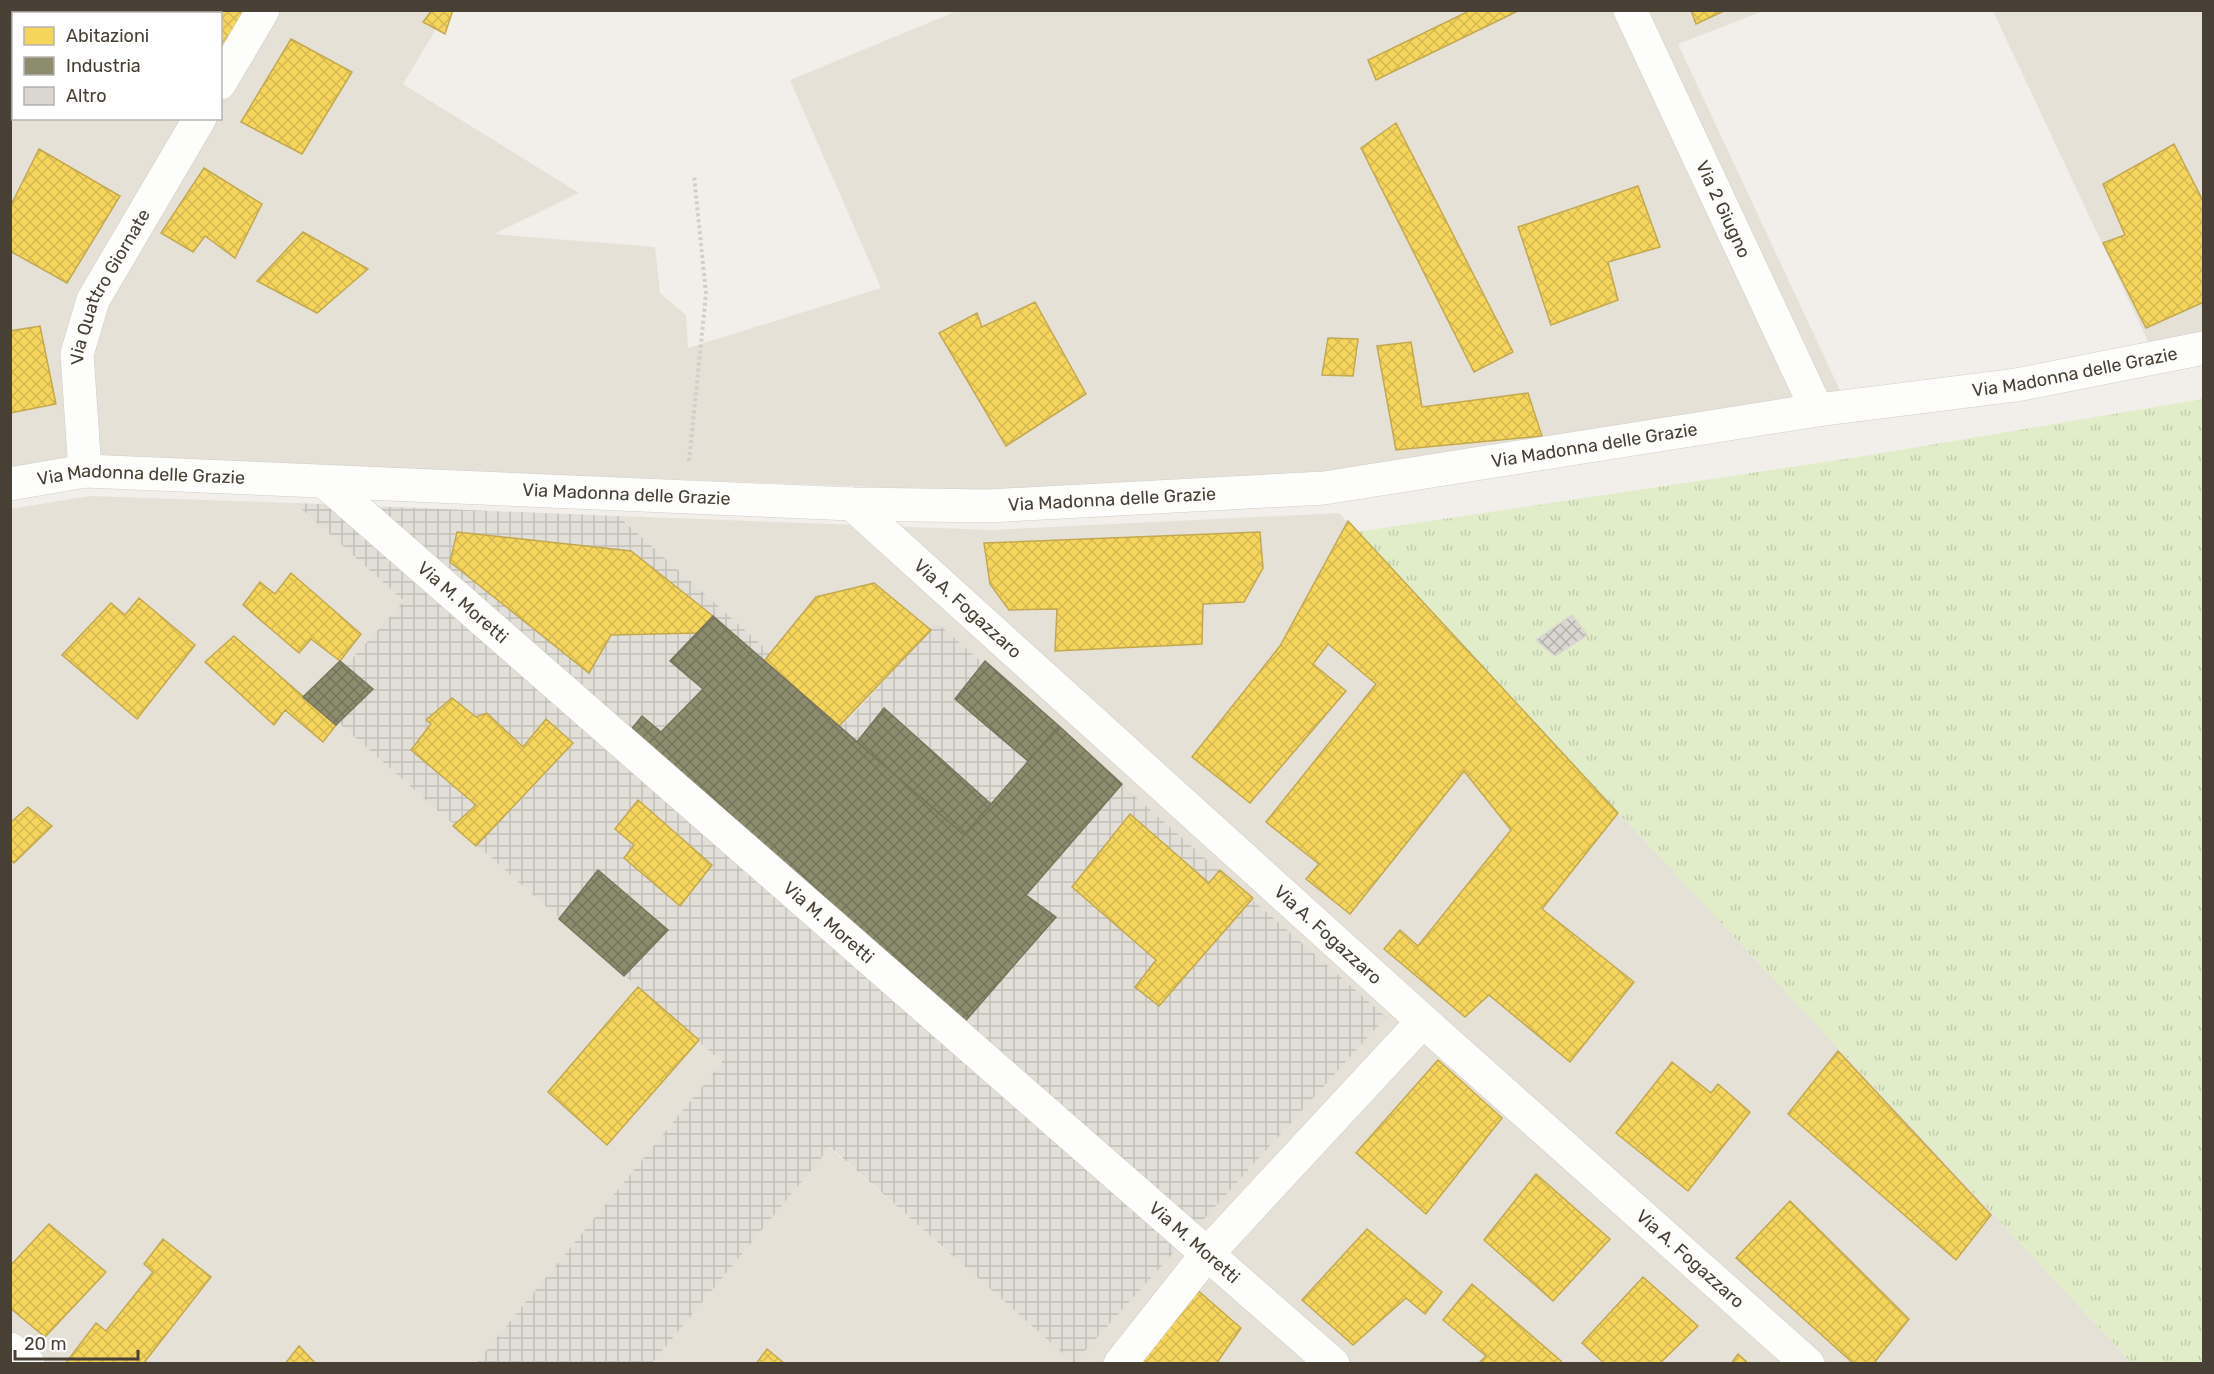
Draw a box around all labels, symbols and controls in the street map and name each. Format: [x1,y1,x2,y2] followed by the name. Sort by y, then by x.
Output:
[12,12,222,120] legend
[66,25,149,47] text: Abitazioni
[66,55,141,77] text: Industria
[66,85,106,107] text: Altro
[1691,157,1755,261] street label: Via 2 Giugno
[66,205,155,365] street label: Via Quattro Giornate
[1971,342,2179,401] street label: Via Madonna delle Grazie
[1490,418,1699,472] street label: Via Madonna delle Grazie
[35,460,245,490] street label: Via Madonna delle Grazie
[522,479,731,510] street label: Via Madonna delle Grazie
[1007,483,1217,516] street label: Via Madonna delle Grazie
[909,554,1026,663] street label: Via A. Fogazzaro
[413,557,513,648] street label: Via M. Moretti
[779,877,878,968] street label: Via M. Moretti
[1270,881,1386,989] street label: Via A. Fogazzaro
[1144,1197,1244,1288] street label: Via M. Moretti
[1631,1205,1749,1313] street label: Via A. Fogazzaro
[15,1323,138,1361] scale bar
[24,1333,66,1355] text: 20 m

